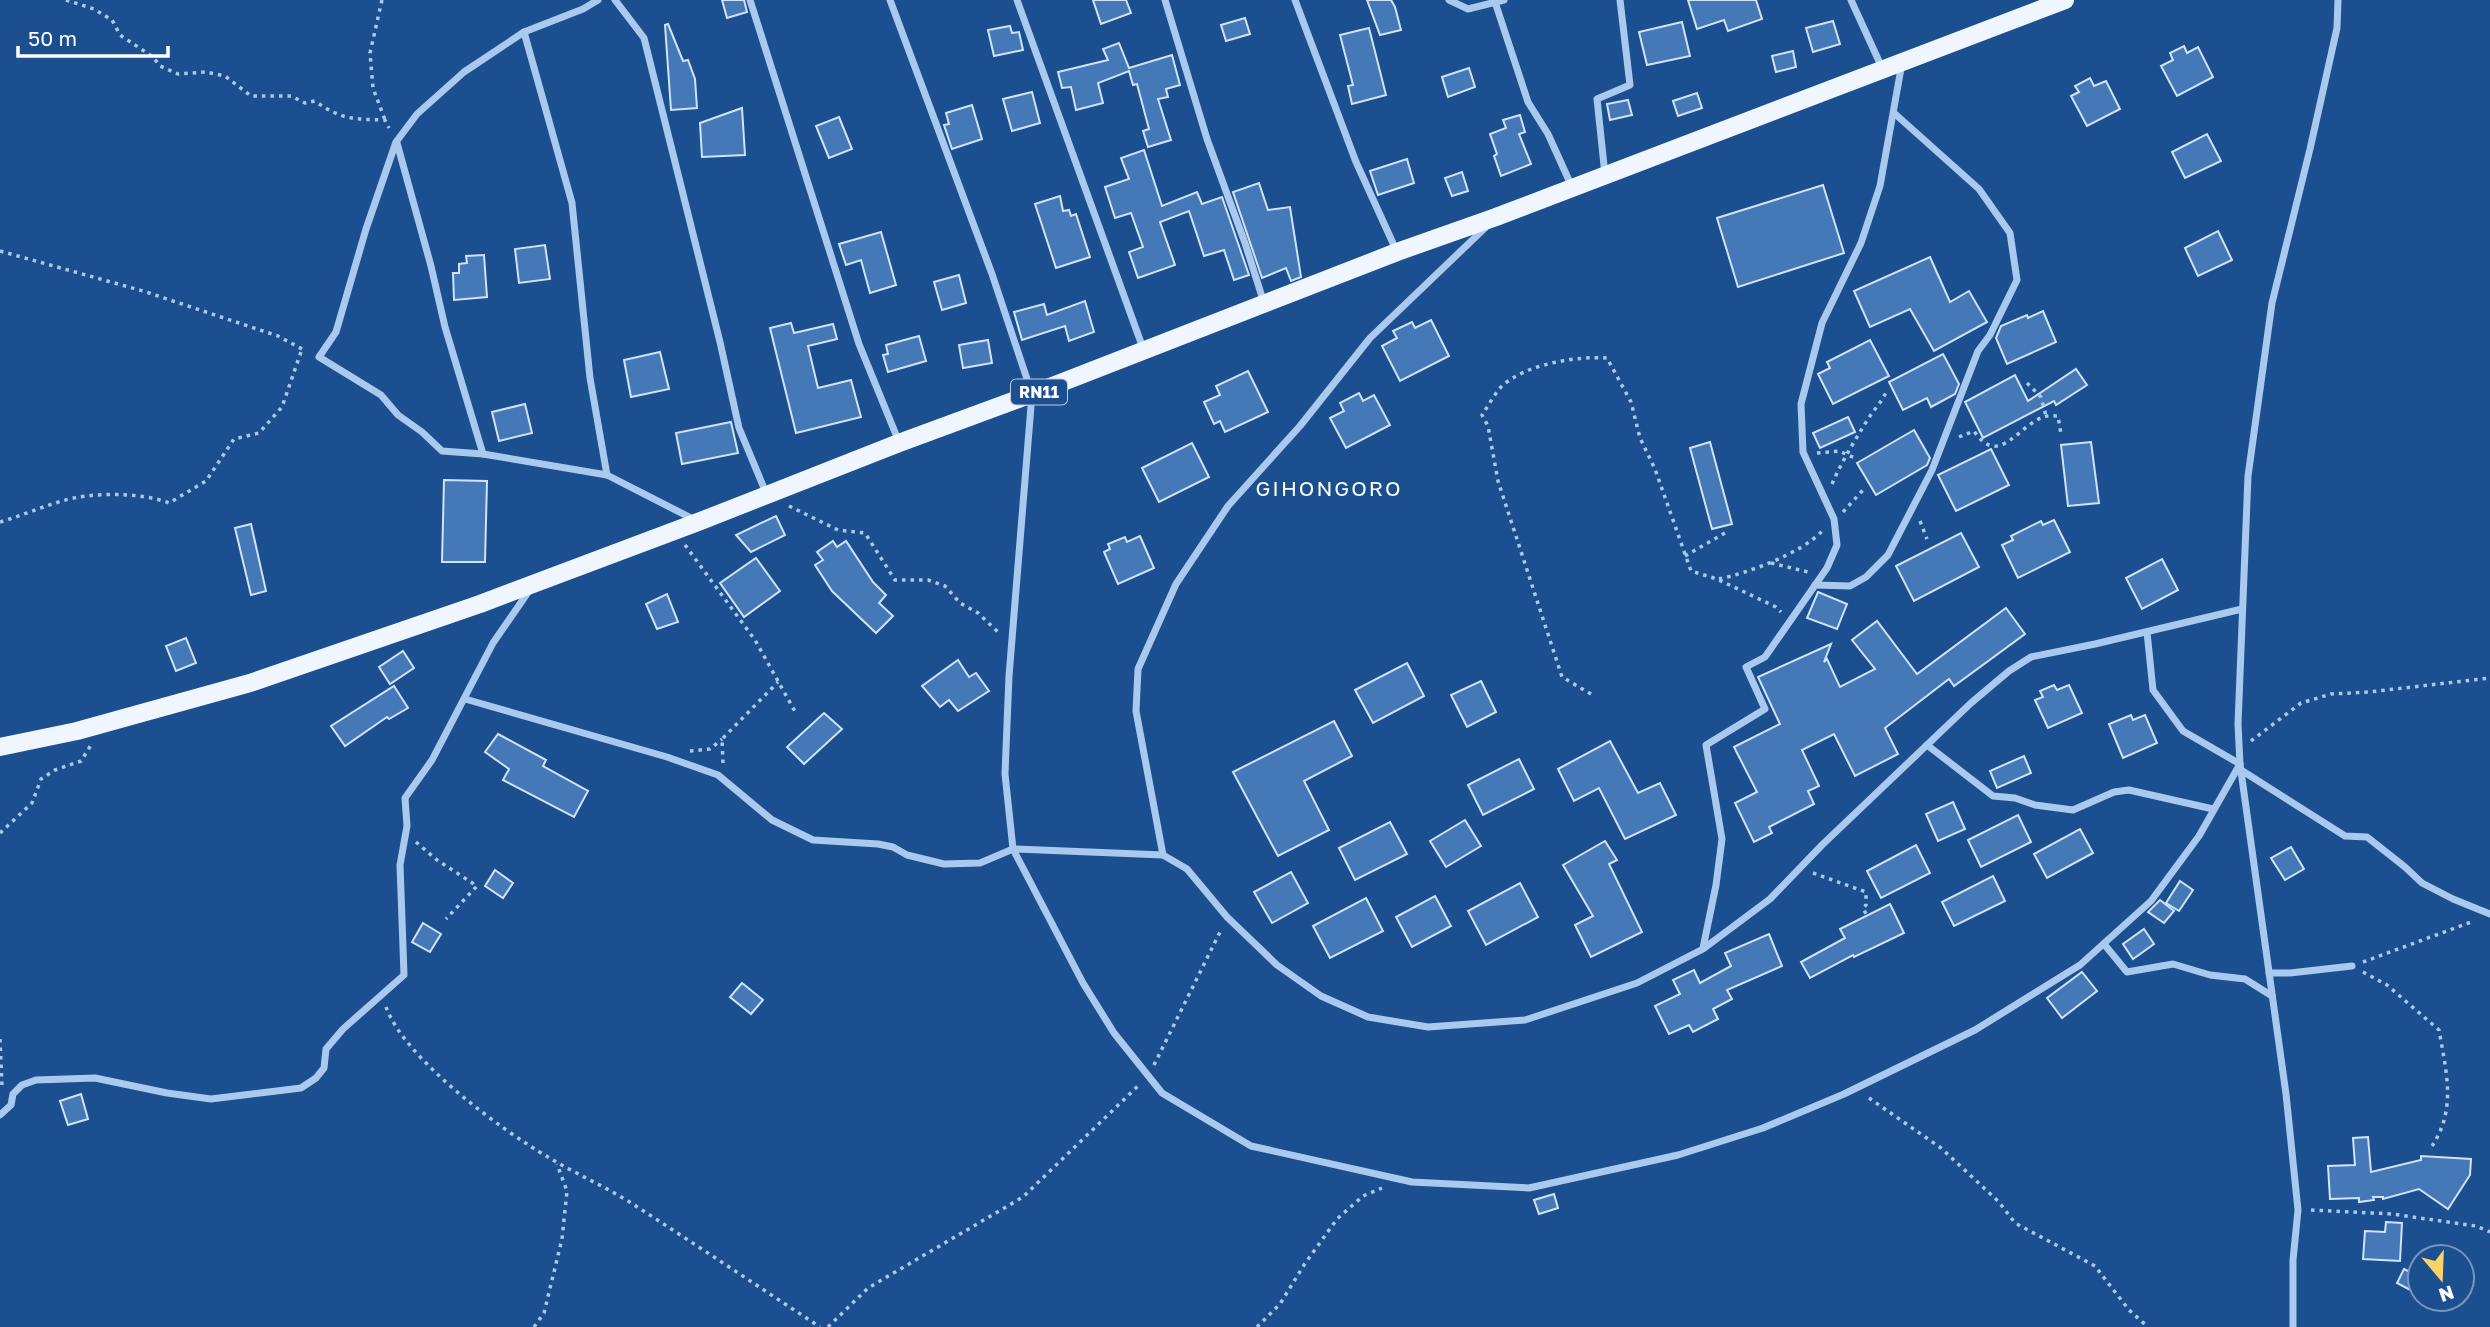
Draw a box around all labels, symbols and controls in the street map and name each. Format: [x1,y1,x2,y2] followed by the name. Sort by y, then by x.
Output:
[18,14,168,58] scale bar
[28,25,77,51] text: 50 m
[1011,380,1067,404] road number: RN11
[1255,475,1403,501] district label: GIHONGORO
[2406,1243,2476,1313] north arrow
[2436,1281,2457,1308] text: N

